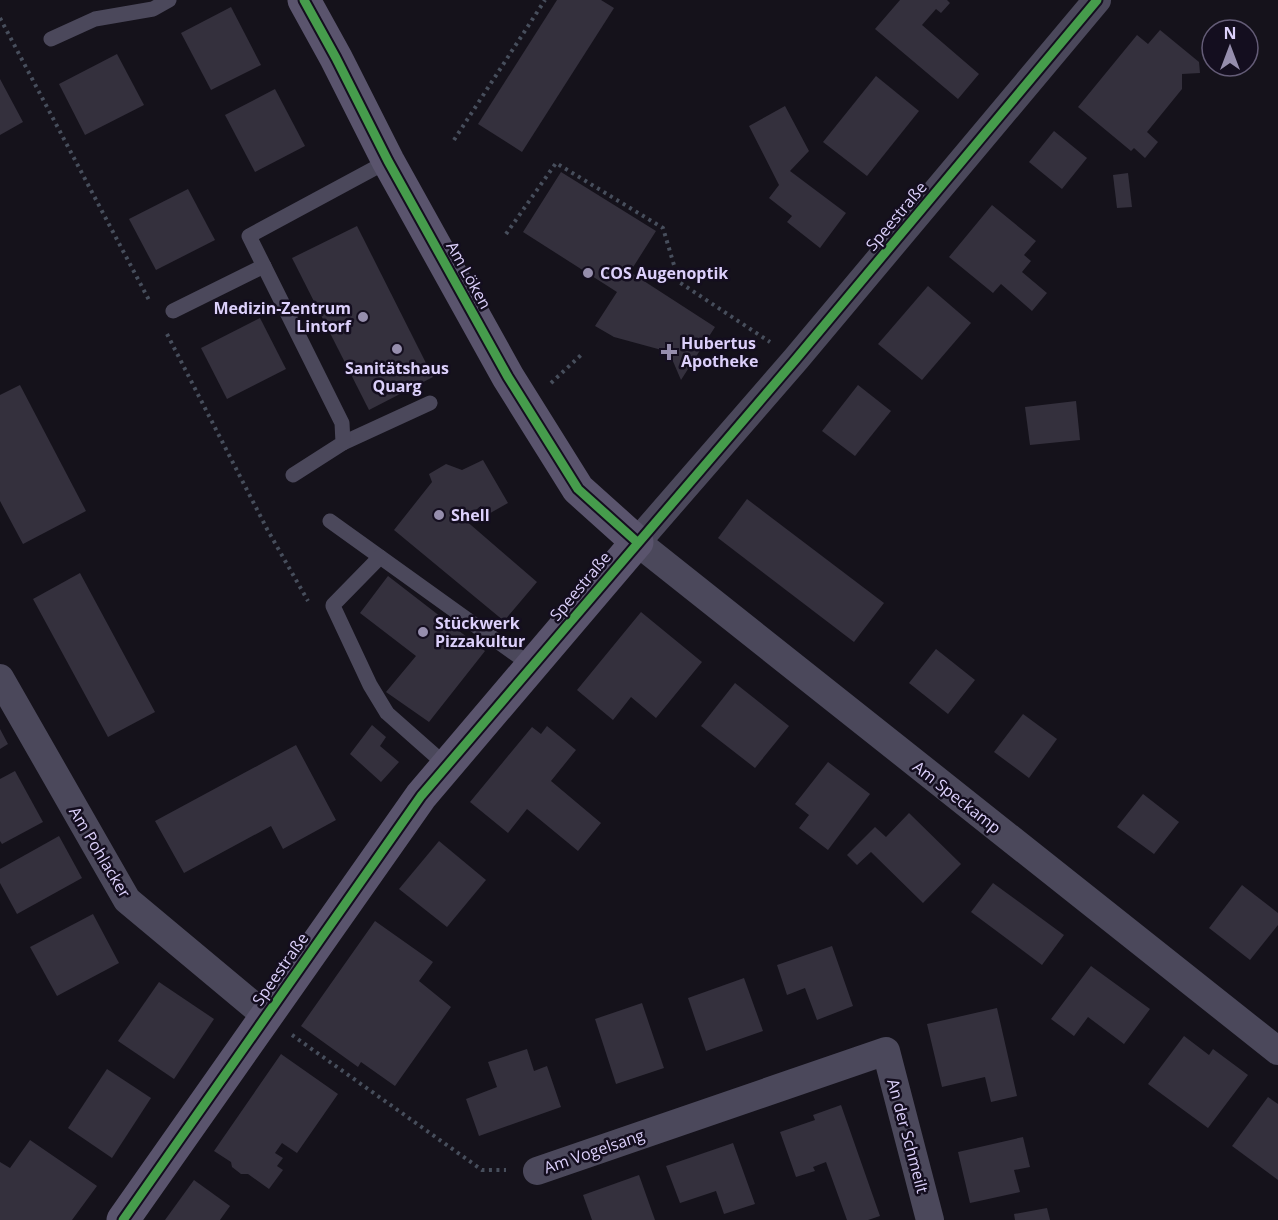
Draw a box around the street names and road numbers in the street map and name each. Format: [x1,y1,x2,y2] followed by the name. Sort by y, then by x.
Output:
[861,177,932,255] street label: Speestraße
[441,237,497,313] street label: Am Löken
[545,547,616,625] street label: Speestraße
[908,756,1006,838] street label: Am Speckamp
[64,802,136,902] street label: Am Pohlacker
[247,928,313,1010] street label: Speestraße
[882,1076,934,1196] street label: An der Schmeilt
[541,1123,648,1178] street label: Am Vogelsang

